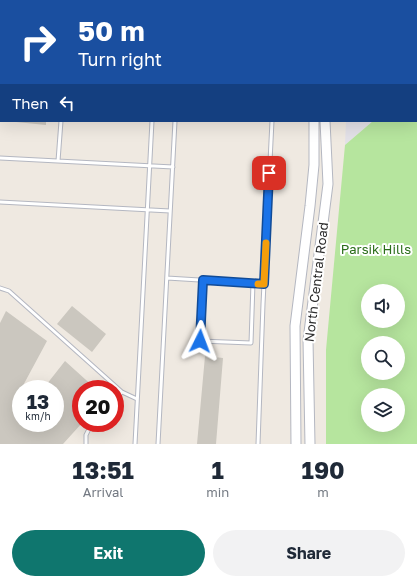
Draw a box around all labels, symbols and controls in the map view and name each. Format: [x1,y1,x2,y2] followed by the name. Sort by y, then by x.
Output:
[78,14,145,47] text: 50 m
[12,16,64,68] icon: right
[78,48,162,70] text: Turn right
[56,92,78,114] icon: left
[12,94,48,112] text: Then
[252,156,286,190] pin
[258,162,280,184] icon: arrive
[301,221,331,343] street label: North Central Road
[341,241,411,257] park label: Parsik Hills
[361,284,405,432] map controls
[361,284,405,328] button: sound
[179,320,221,362] position arrow
[361,336,405,380] button: search
[72,380,124,432] speed limit sign: 20
[361,388,405,432] button: layers
[27,389,49,413] text: 13
[25,410,51,422] text: km/h
[72,455,134,484] text: 13:51
[212,455,224,484] text: 1
[302,455,345,484] text: 190
[83,484,123,500] text: Arrival
[206,484,229,500] text: min
[317,484,329,500] text: m
[12,530,205,576] button: Exit
[213,530,405,576] button: Share

